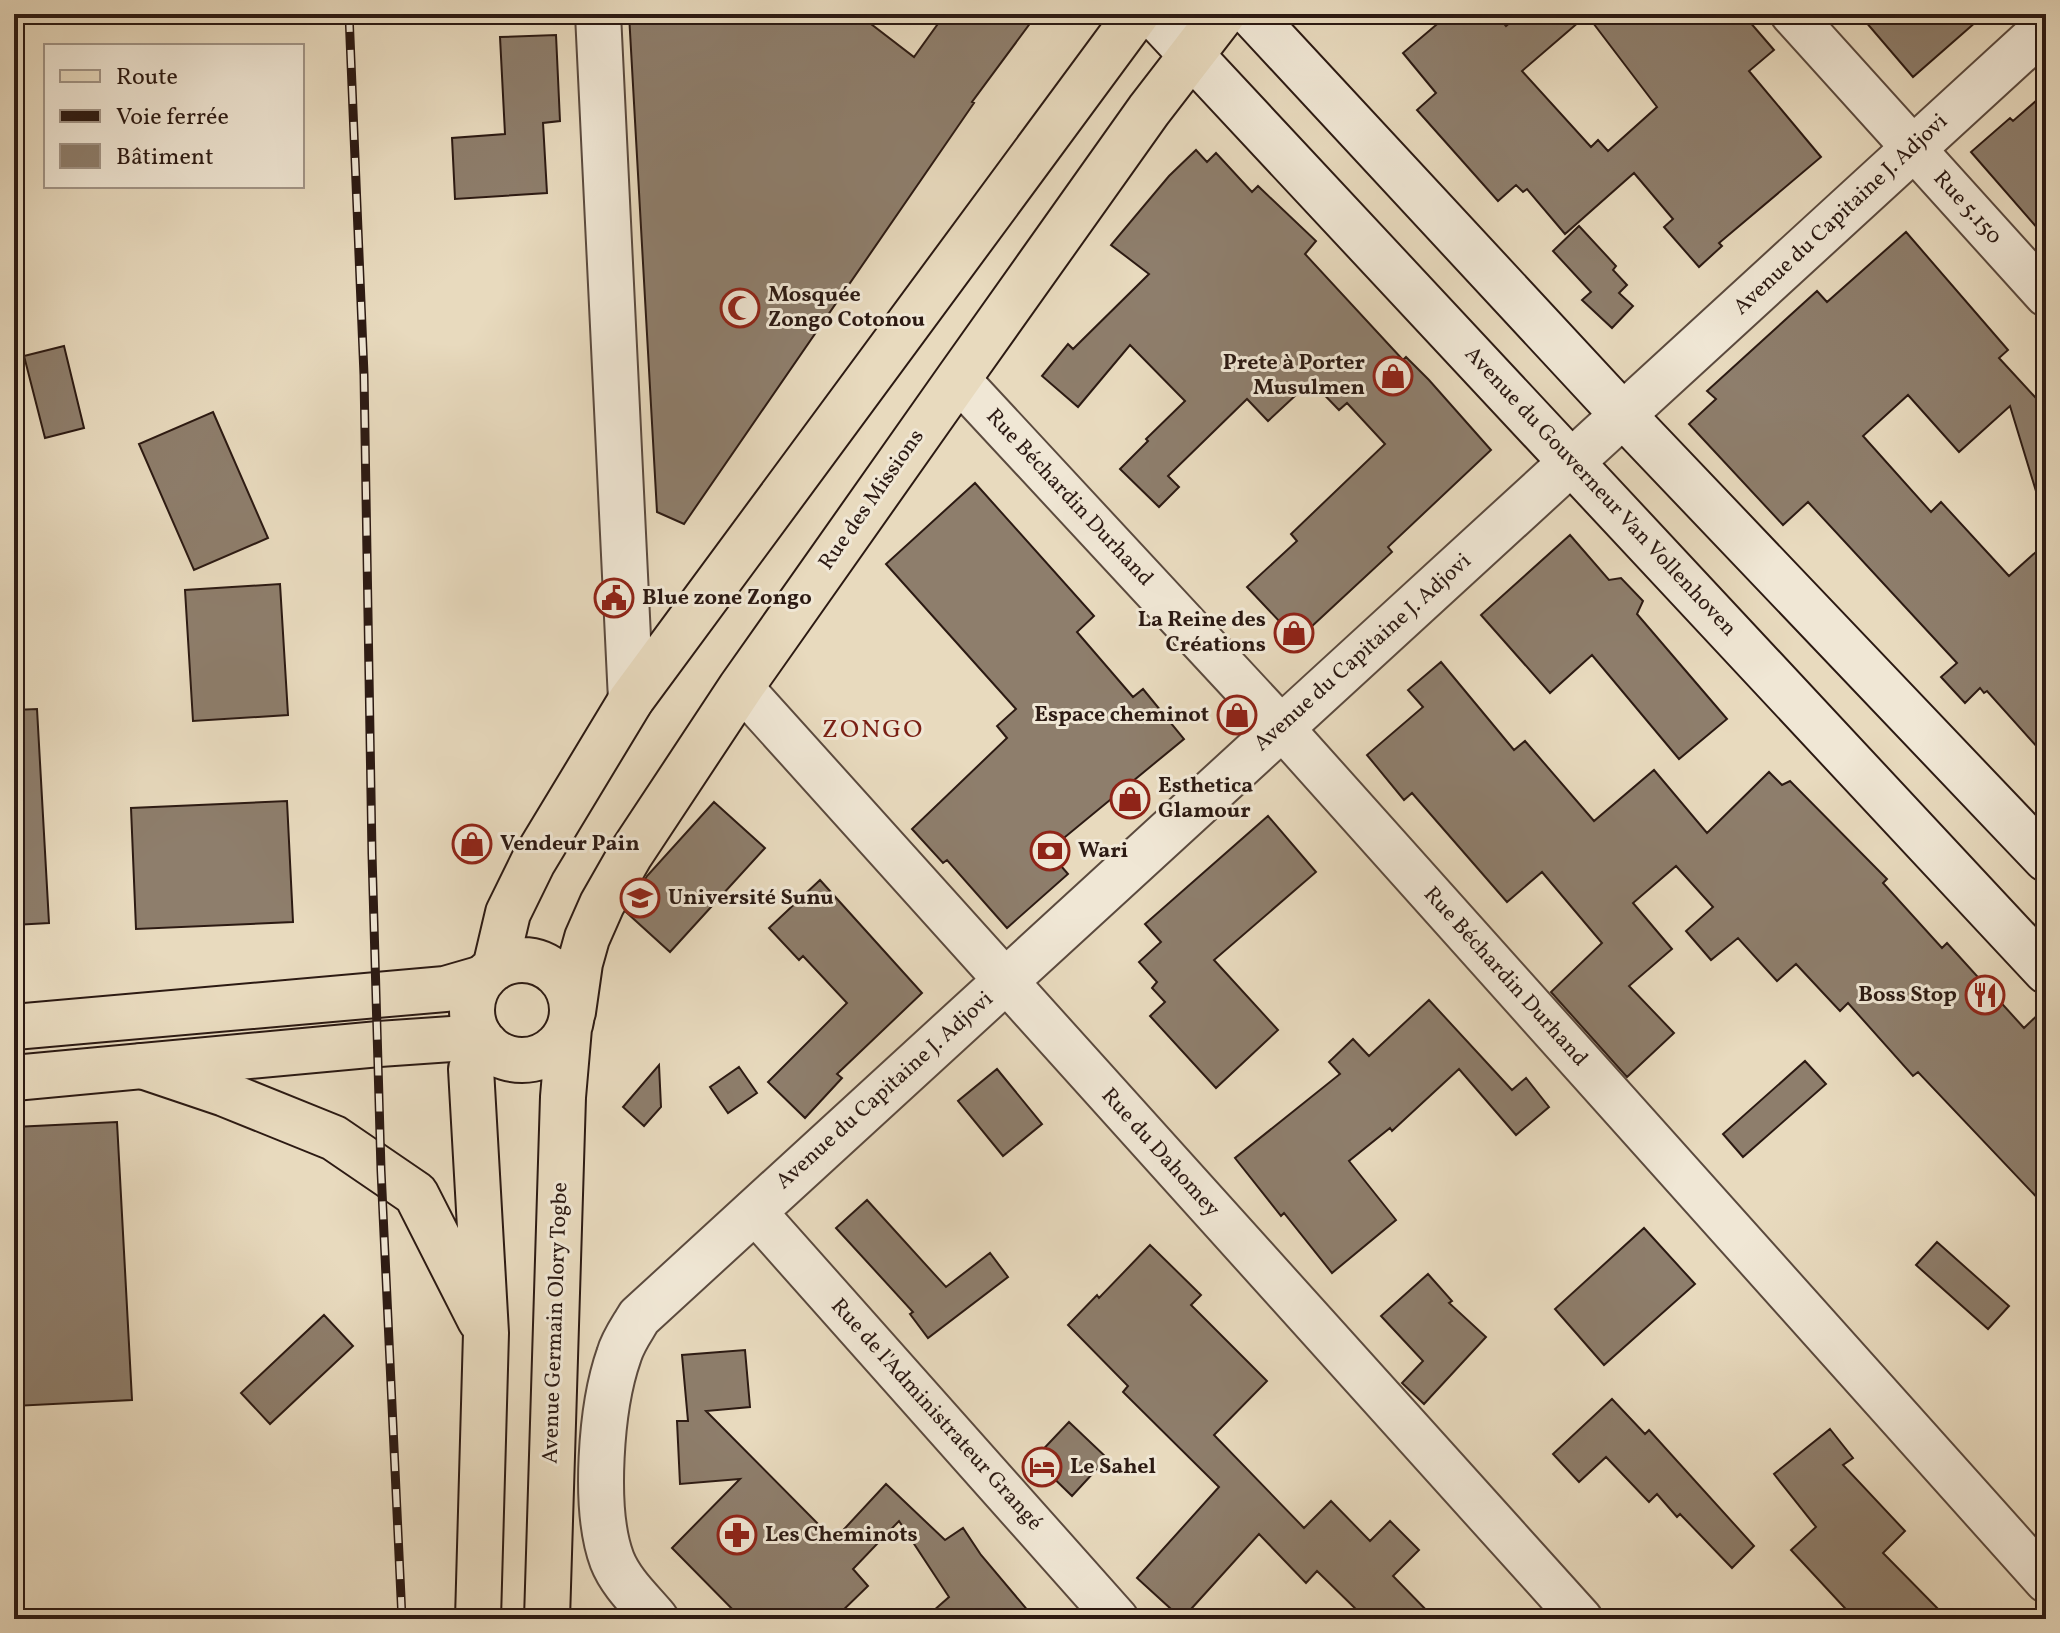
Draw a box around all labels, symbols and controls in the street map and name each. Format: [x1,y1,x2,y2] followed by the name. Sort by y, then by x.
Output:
[44,44,304,188] legend
[116,61,178,95] text: Route
[116,101,229,135] text: Voie ferrée
[1727,107,1955,323] street label: Avenue du Capitaine J. Adjovi
[116,141,214,175] text: Bâtiment
[1925,164,2009,252] street label: Rue 5.150
[768,280,925,336] place label: Mosquée Zongo Cotonou
[719,287,761,329] mosque icon: Mosquée Zongo Cotonou
[1457,340,1743,644] street label: Avenue du Gouverneur Van Vollenhoven
[1223,348,1366,404] place label: Prete à Porter Musulmen
[1372,355,1414,397] shop icon: Prete à Porter Musulmen
[978,402,1160,594] street label: Rue Béchardin Durhand
[812,423,932,577] street label: Rue des Missions
[1247,547,1479,759] street label: Avenue du Capitaine J. Adjovi
[593,577,635,619] public building icon: Blue zone Zongo
[642,583,812,614] place label: Blue zone Zongo
[1138,605,1266,661] place label: La Reine des Créations
[1273,612,1315,654] shop icon: La Reine des Créations
[1216,694,1258,736] shop icon: Espace cheminot
[1034,700,1209,731] place label: Espace cheminot
[822,712,924,748] district label: ZONGO
[1158,771,1253,827] place label: Esthetica Glamour
[1109,778,1151,820] shop icon: Esthetica Glamour
[451,823,493,865] shop icon: Vendeur Pain
[500,829,640,860] place label: Vendeur Pain
[1029,830,1071,872] bank icon: Wari
[1078,836,1129,867] place label: Wari
[619,877,661,919] school or university icon: Université Sunu
[1416,880,1594,1074] street label: Rue Béchardin Durhand
[668,883,834,914] place label: Université Sunu
[1964,974,2006,1016] restaurant icon: Boss Stop
[1858,980,1957,1011] place label: Boss Stop
[769,985,1001,1197] street label: Avenue du Capitaine J. Adjovi
[1093,1081,1227,1225] street label: Rue du Dahomey
[536,1182,576,1464] street label: Avenue Germain Olory Togbe
[823,1292,1049,1538] street label: Rue de l'Administrateur Grangé
[1021,1446,1063,1488] hotel icon: Le Sahel
[1070,1452,1156,1483] place label: Le Sahel
[716,1514,758,1556] pharmacy icon: Les Cheminots
[765,1520,918,1551] place label: Les Cheminots

